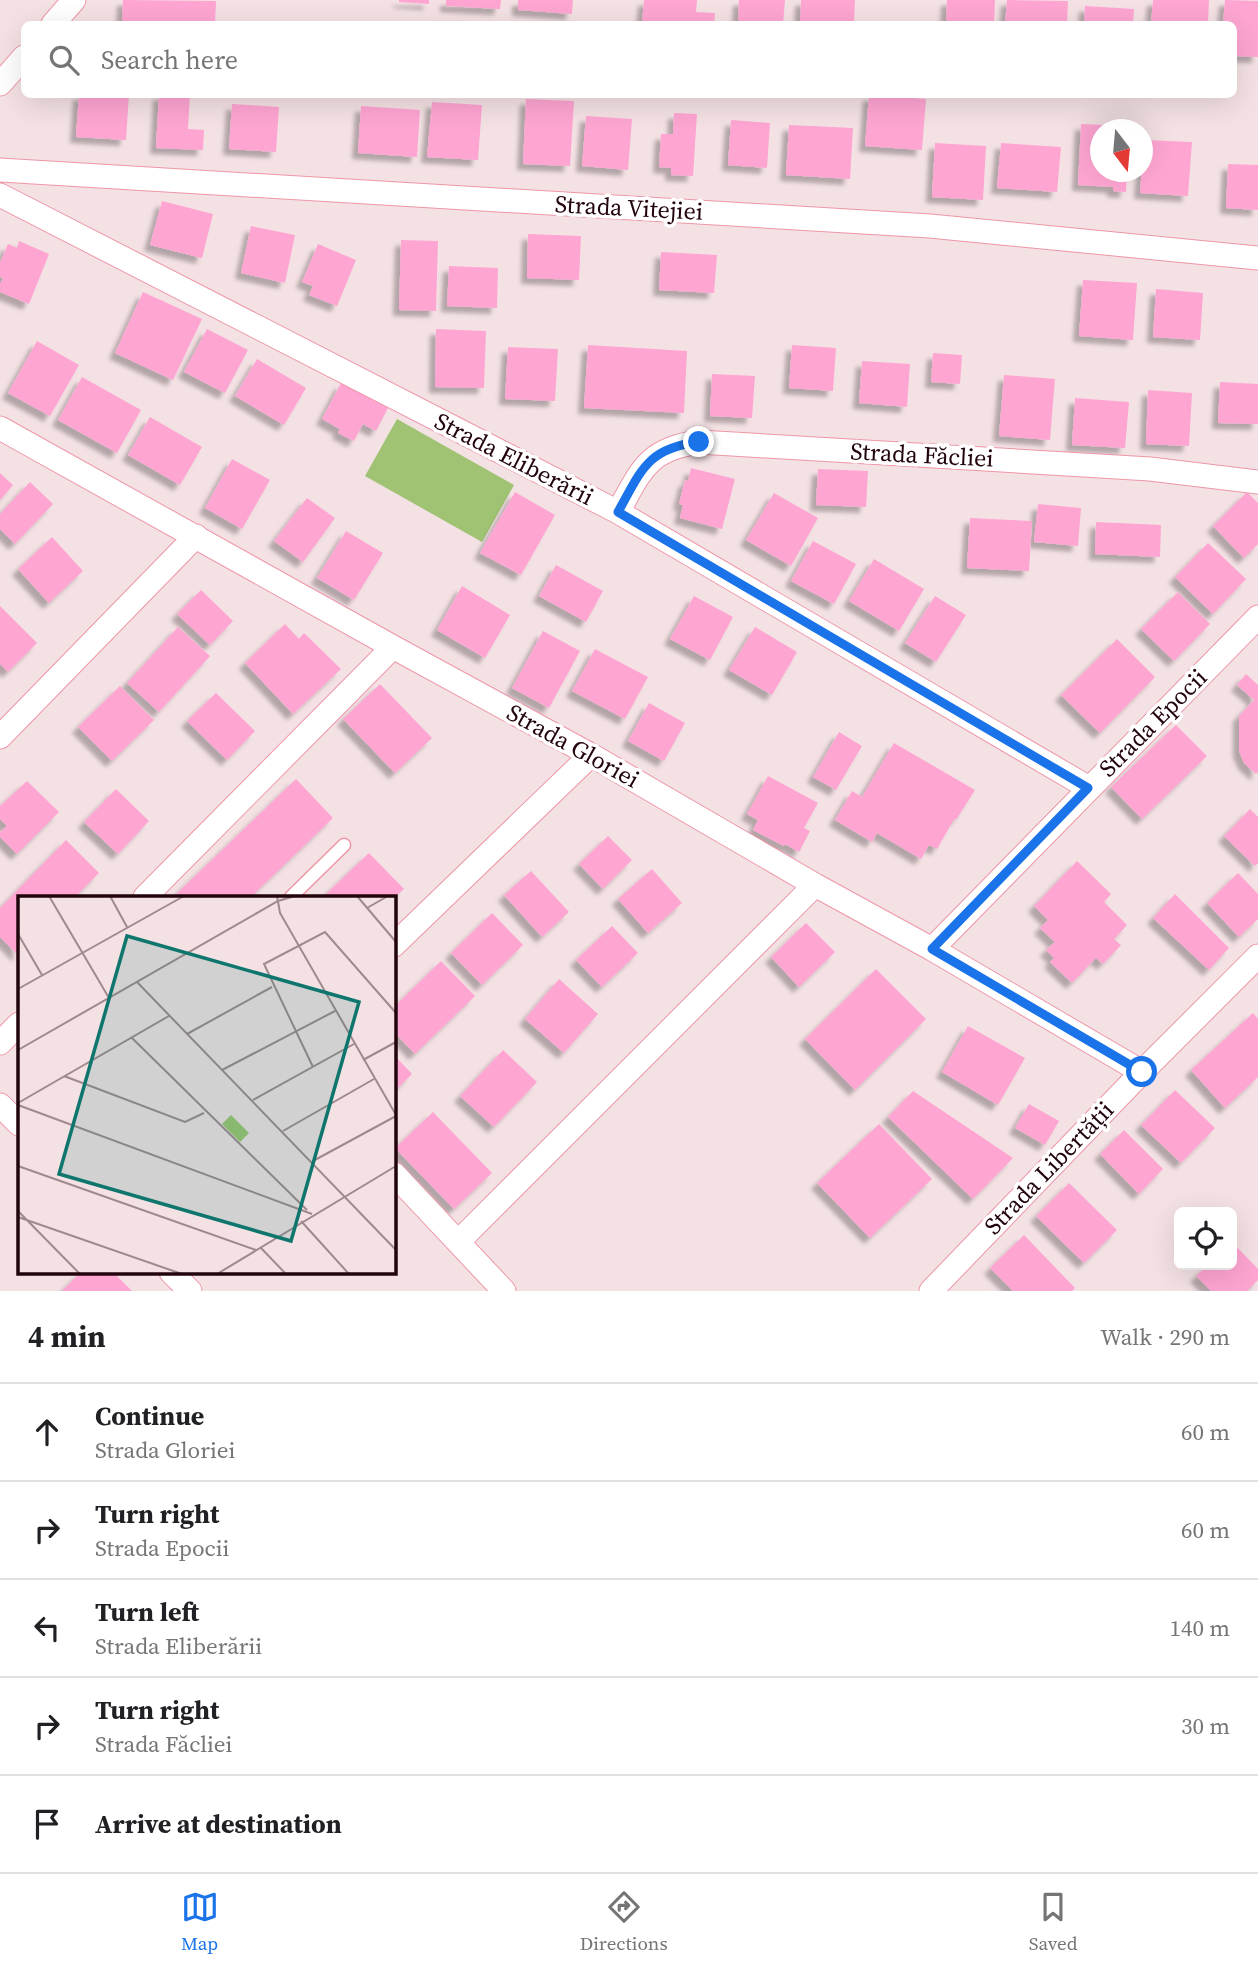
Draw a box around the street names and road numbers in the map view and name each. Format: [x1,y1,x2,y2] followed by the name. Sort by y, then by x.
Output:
[554,187,704,228] street label: Strada Vitejiei
[429,404,599,513] street label: Strada Eliberării
[850,434,994,475] street label: Strada Făcliei
[1091,661,1214,784] street label: Strada Epocii
[501,696,645,796] street label: Strada Gloriei
[977,1094,1121,1241] street label: Strada Libertății

